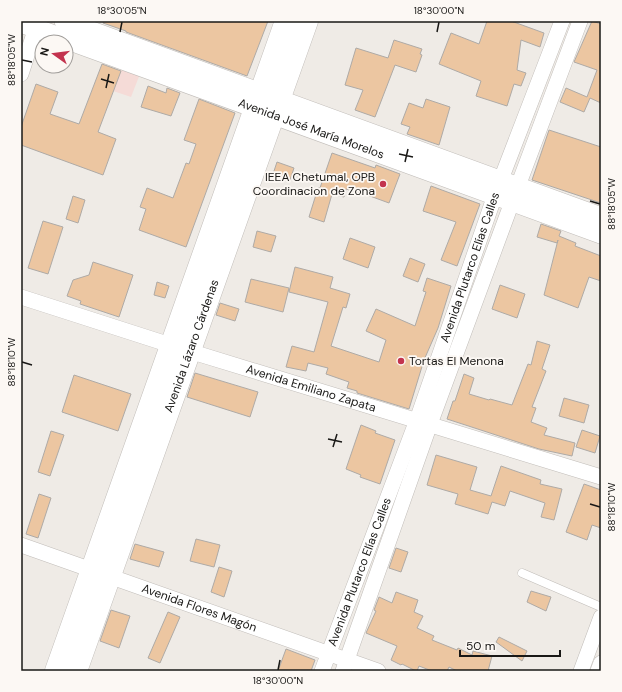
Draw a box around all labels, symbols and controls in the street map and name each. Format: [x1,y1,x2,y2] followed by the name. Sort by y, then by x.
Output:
[97,4,147,17] text: 18°30'05"N
[414,4,464,17] text: 18°30'00"N
[5,34,18,86] text: 88°18'05"W
[34,34,74,74] north arrow
[37,46,52,57] text: N
[236,95,387,162] street label: Avenida José María Morelos
[253,169,375,199] place label: IEEA Chetumal, OPB Coordinacion de Zona
[605,178,618,230] text: 88°18'05"W
[378,179,388,189] marker: IEEA Chetumal, OPB Coordinacion de Zona
[437,190,503,344] street label: Avenida Plutarco Elías Calles
[161,277,222,414] street label: Avenida Lázaro Cárdenas
[5,337,18,386] text: 88°18'10"W
[409,353,504,369] place label: Tortas EI Menona
[396,356,406,366] marker: Tortas EI Menona
[244,361,378,416] street label: Avenida Emiliano Zapata
[605,482,618,531] text: 88°18'10"W
[324,495,395,648] street label: Avenida Plutarco Elías Calles
[140,580,259,636] street label: Avenida Flores Magón
[460,632,560,658] scale bar
[466,638,495,654] text: 50 m
[253,674,303,687] text: 18°30'00"N

